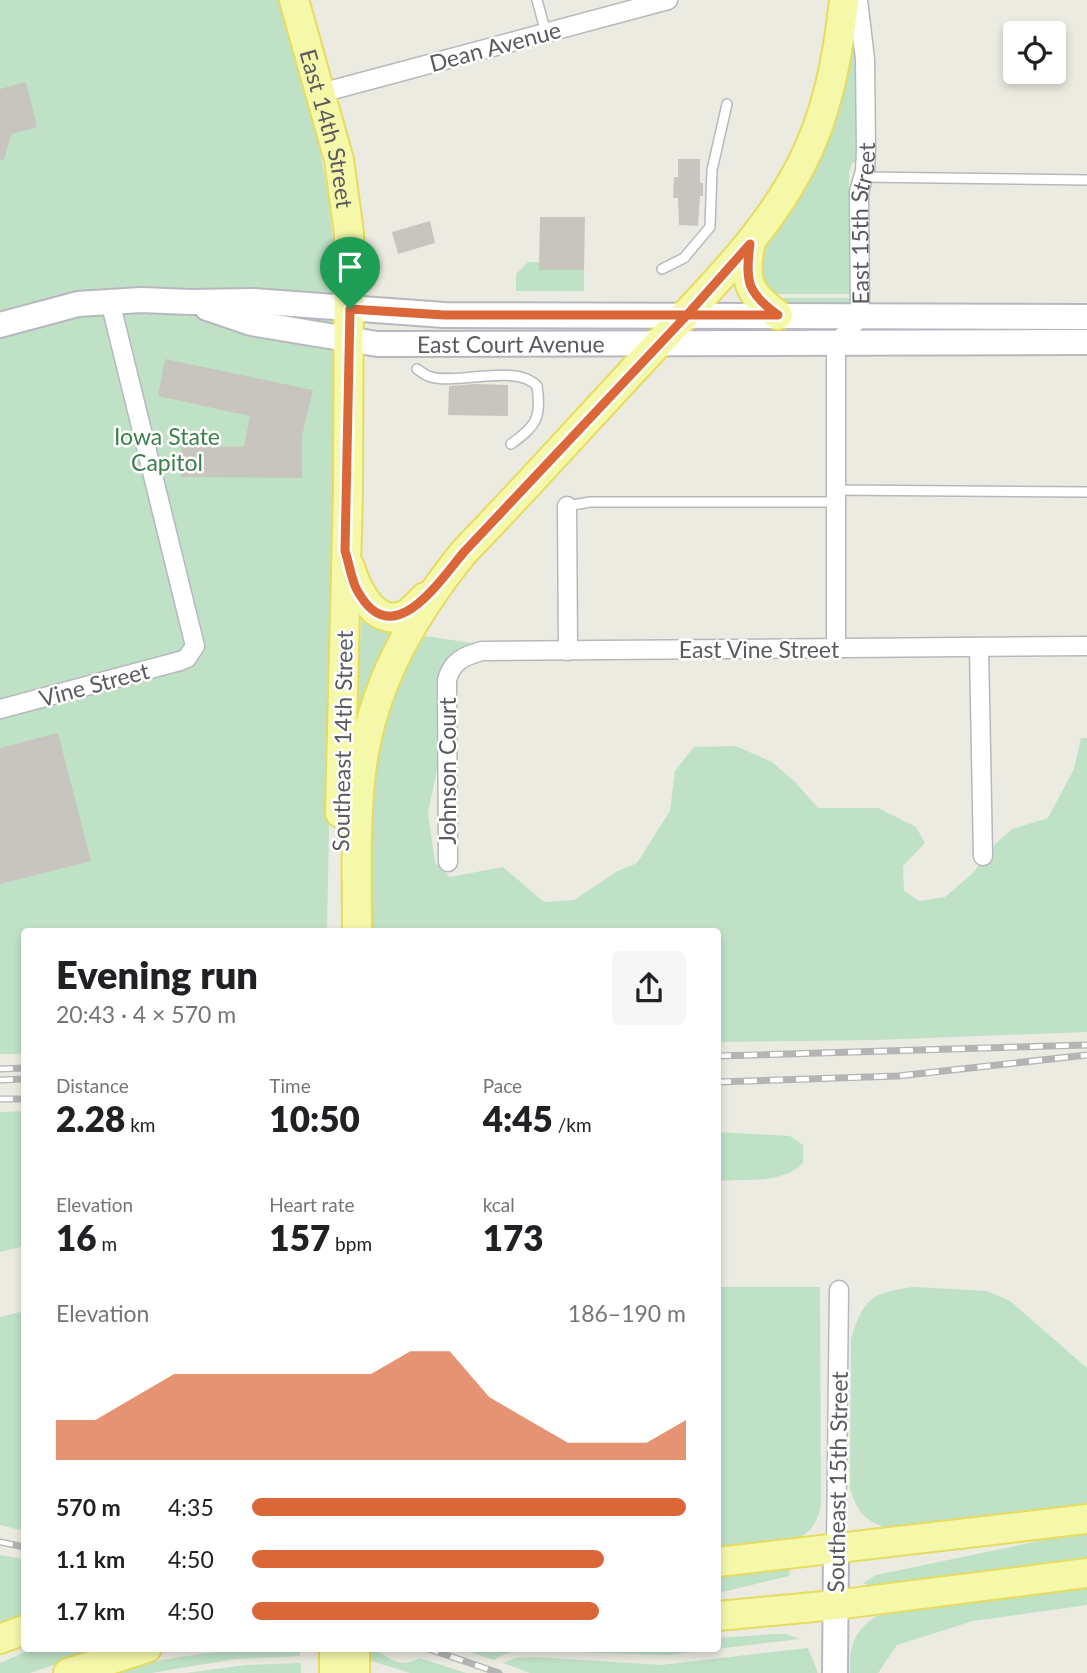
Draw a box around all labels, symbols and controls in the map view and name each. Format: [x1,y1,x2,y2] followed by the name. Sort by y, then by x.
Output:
[426,15,564,77] street label: Dean Avenue
[1003,21,1066,84] map controls
[1003,21,1066,84] button: locate
[294,46,360,210] street label: East 14th Street
[845,142,880,305] street label: East 15th Street
[320,237,380,309] pin
[331,248,369,286] icon: arrive
[417,329,605,358] street label: East Court Avenue
[114,422,220,476] park label: Iowa State Capitol
[326,629,358,852] street label: Southeast 14th Street
[679,635,840,663] street label: East Vine Street
[36,656,153,712] street label: Vine Street
[433,697,461,845] street label: Johnson Court
[56,951,258,997] text: Evening run
[612,951,686,1025] button: share
[56,1000,236,1028] text: 20:43 · 4 × 570 m
[56,1074,129,1097] text: Distance
[269,1074,311,1097] text: Time
[483,1074,522,1097] text: Pace
[56,1097,125,1139] text: 2.28
[269,1097,360,1139] text: 10:50
[483,1097,553,1139] text: 4:45
[125,1113,155,1136] text: km
[553,1113,592,1136] text: /km
[56,1193,133,1216] text: Elevation
[269,1193,355,1216] text: Heart rate
[483,1193,515,1216] text: kcal
[56,1216,97,1258] text: 16
[269,1216,330,1258] text: 157
[483,1216,544,1258] text: 173
[97,1232,117,1255] text: m
[330,1232,372,1255] text: bpm
[56,1299,149,1327] text: Elevation
[568,1299,686,1327] text: 186–190 m
[821,1370,853,1593] street label: Southeast 15th Street
[56,1493,121,1521] text: 570 m
[168,1493,214,1521] text: 4:35
[56,1545,125,1573] text: 1.1 km
[168,1545,214,1573] text: 4:50
[56,1597,125,1625] text: 1.7 km
[168,1597,214,1625] text: 4:50

